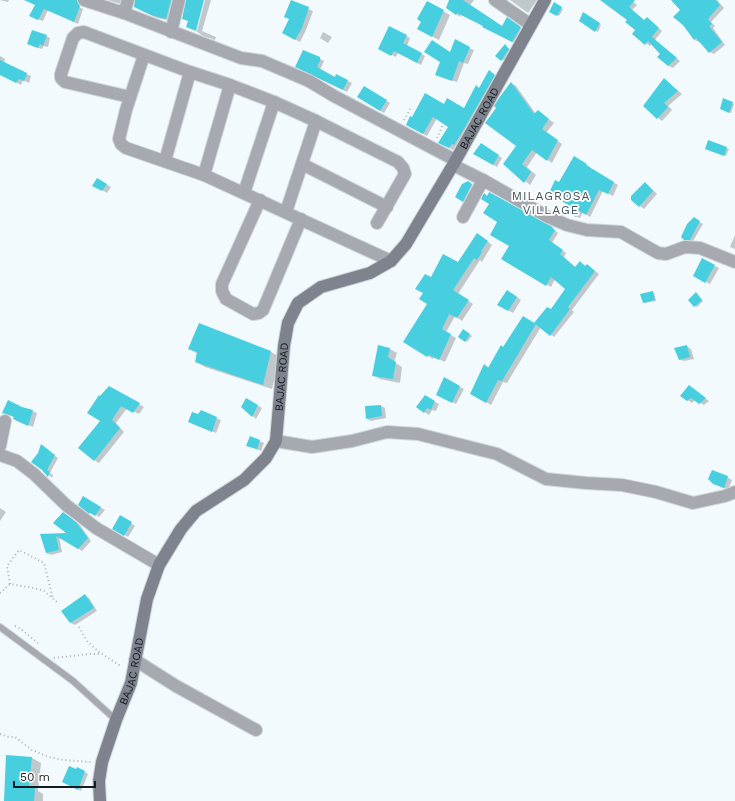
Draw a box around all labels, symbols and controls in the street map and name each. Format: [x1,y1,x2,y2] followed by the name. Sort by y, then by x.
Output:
[457,85,502,152] street label: BAJAC ROAD
[512,189,590,217] district label: MILAGROSA VILLAGE
[272,342,291,412] street label: BAJAC ROAD
[116,636,146,707] street label: BAJAC ROAD
[14,763,95,789] scale bar
[20,770,50,784] text: 50 m

